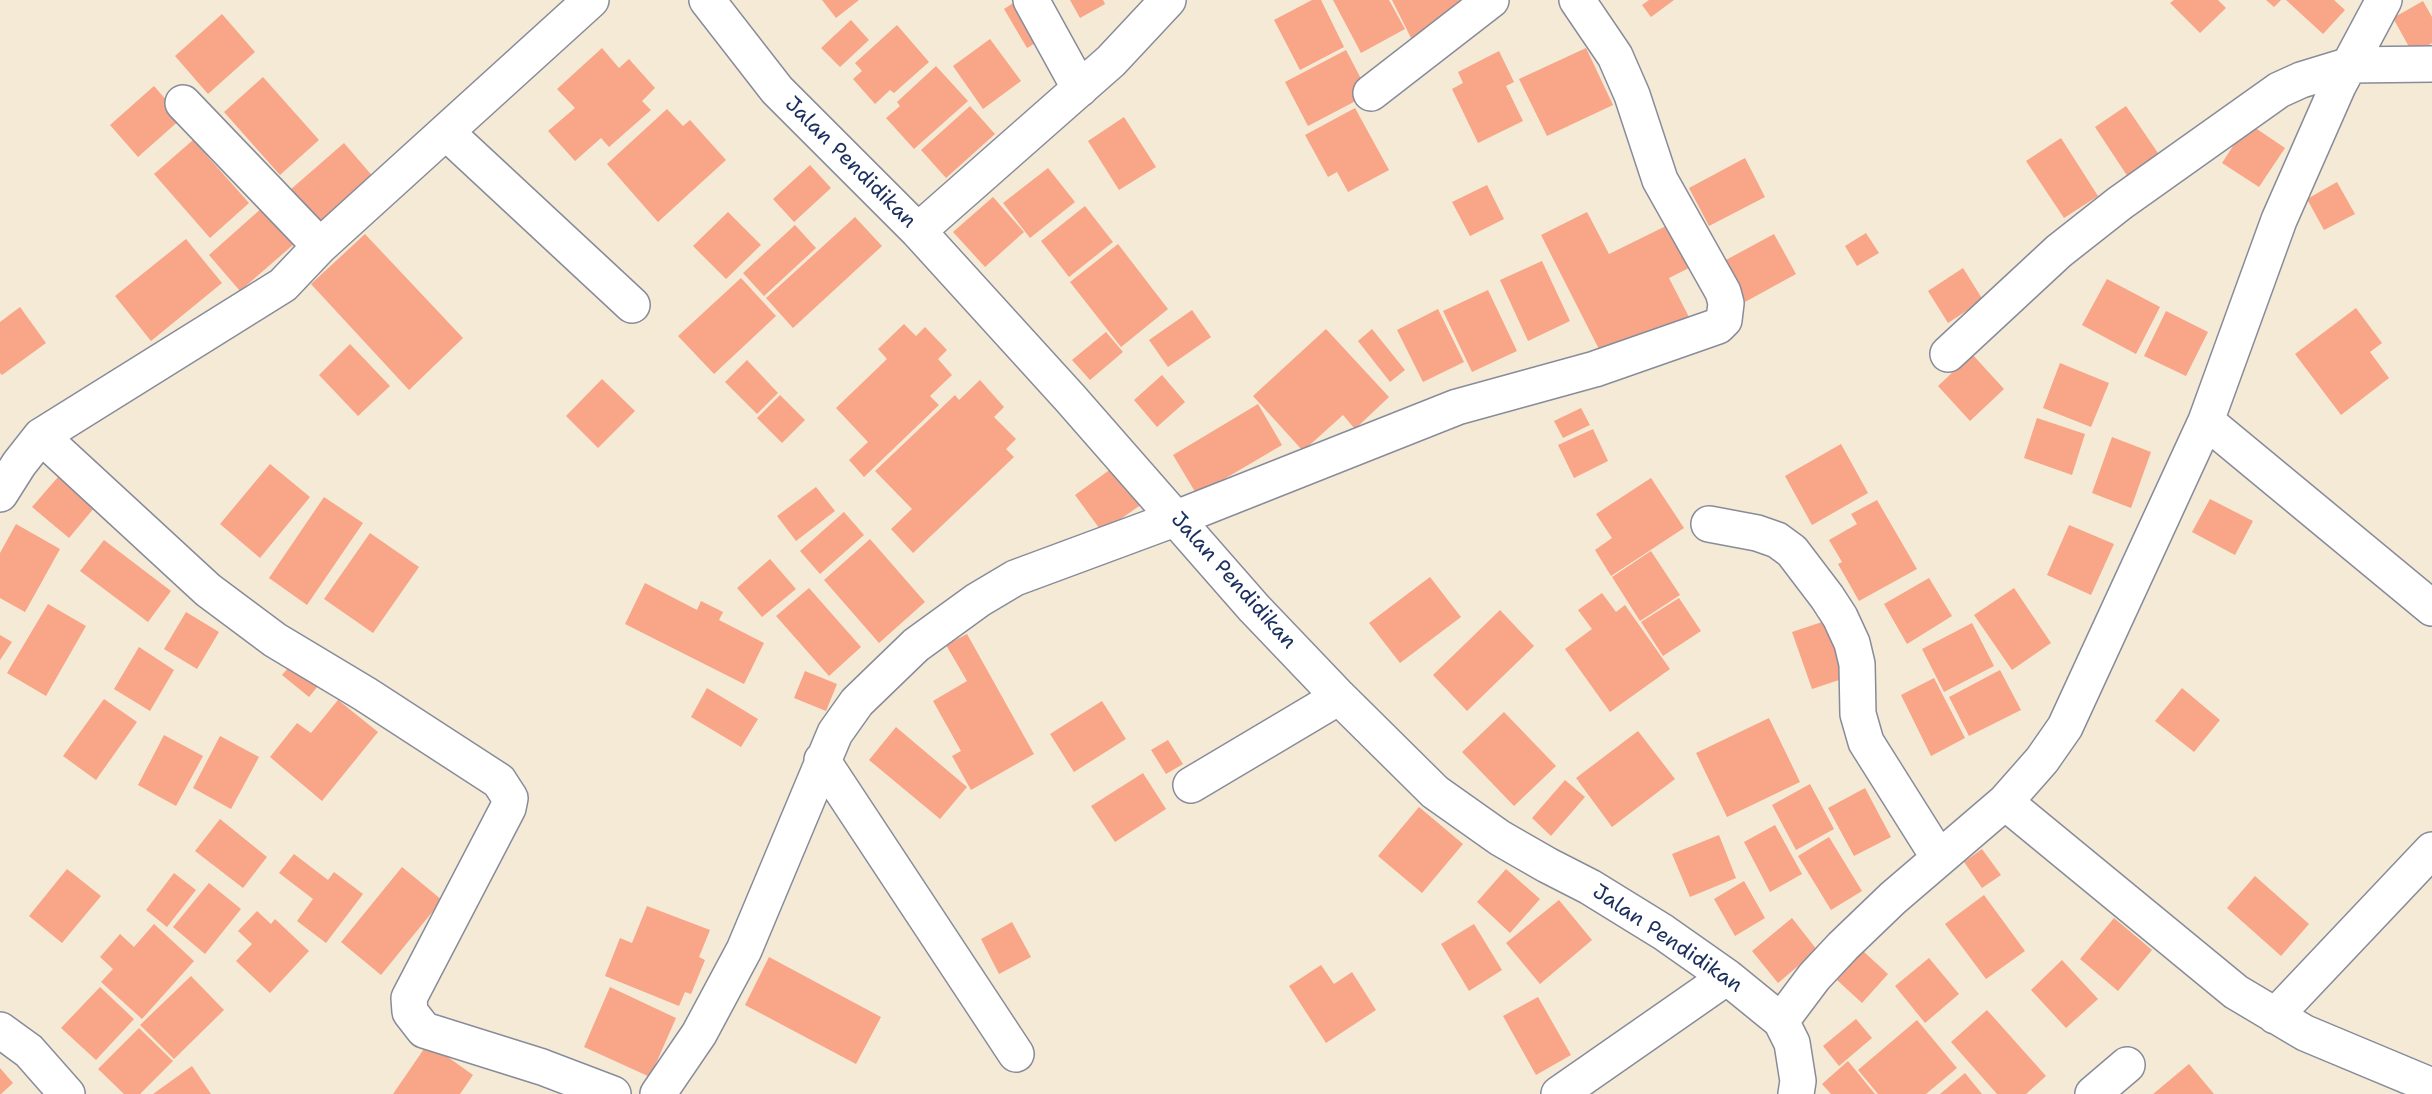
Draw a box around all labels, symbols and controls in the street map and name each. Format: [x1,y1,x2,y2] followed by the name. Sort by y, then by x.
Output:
[779,92,921,234] street label: Jalan Pendidikan
[1165,507,1301,655] street label: Jalan Pendidikan
[1587,879,1747,999] street label: Jalan Pendidikan

